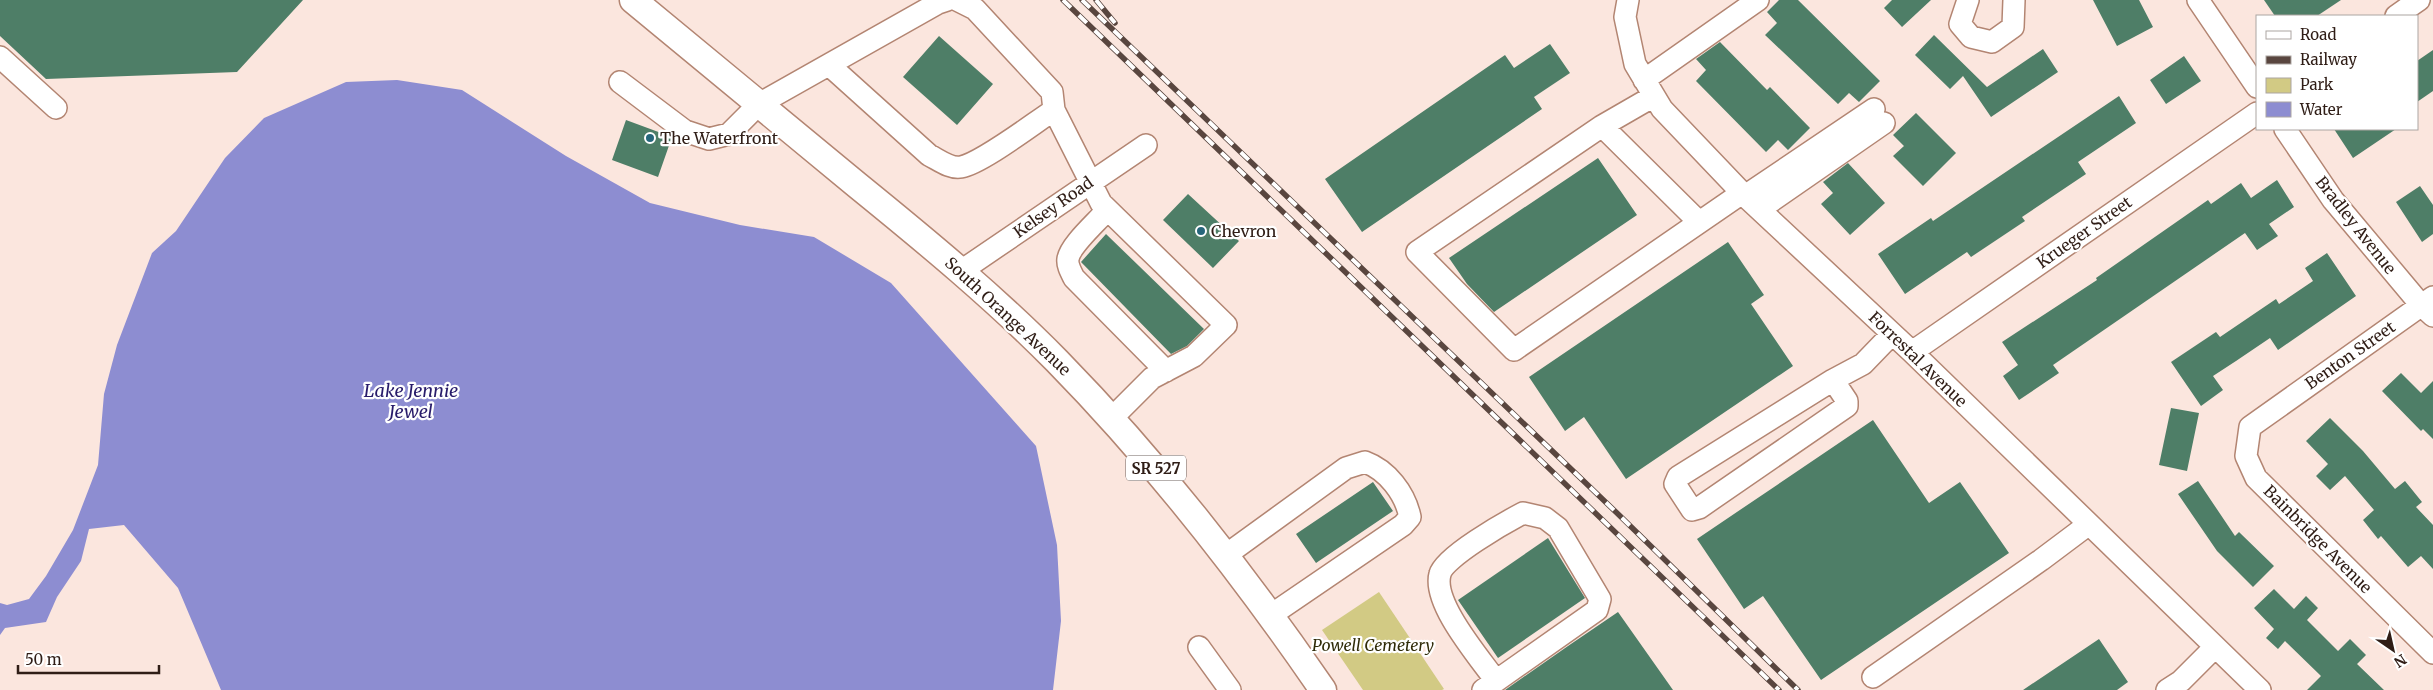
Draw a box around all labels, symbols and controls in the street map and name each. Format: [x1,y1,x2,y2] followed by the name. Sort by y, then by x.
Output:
[2256,15,2418,130] legend
[2300,25,2336,44] text: Road
[2300,50,2357,69] text: Railway
[2300,75,2334,94] text: Park
[2299,100,2343,119] text: Water
[660,128,779,148] place label: The Waterfront
[644,132,656,144] marker: The Waterfront
[1009,172,1097,242] street label: Kelsey Road
[2312,172,2400,278] street label: Bradley Avenue
[2033,191,2136,272] street label: Krueger Street
[1211,221,1277,241] place label: Chevron
[1195,225,1207,237] marker: Chevron
[941,252,1075,380] street label: South Orange Avenue
[1865,307,1971,411] street label: Forrestal Avenue
[2301,316,2399,393] street label: Benton Street
[364,379,458,423] water label: Lake Jennie Jewel
[1126,456,1186,480] road number: SR 527
[2260,481,2376,597] street label: Bainbridge Avenue
[2368,625,2418,675] north arrow
[1312,635,1434,655] park label: Powell Cemetery
[18,642,159,674] scale bar
[25,650,62,669] text: 50 m
[2391,650,2410,671] text: N

